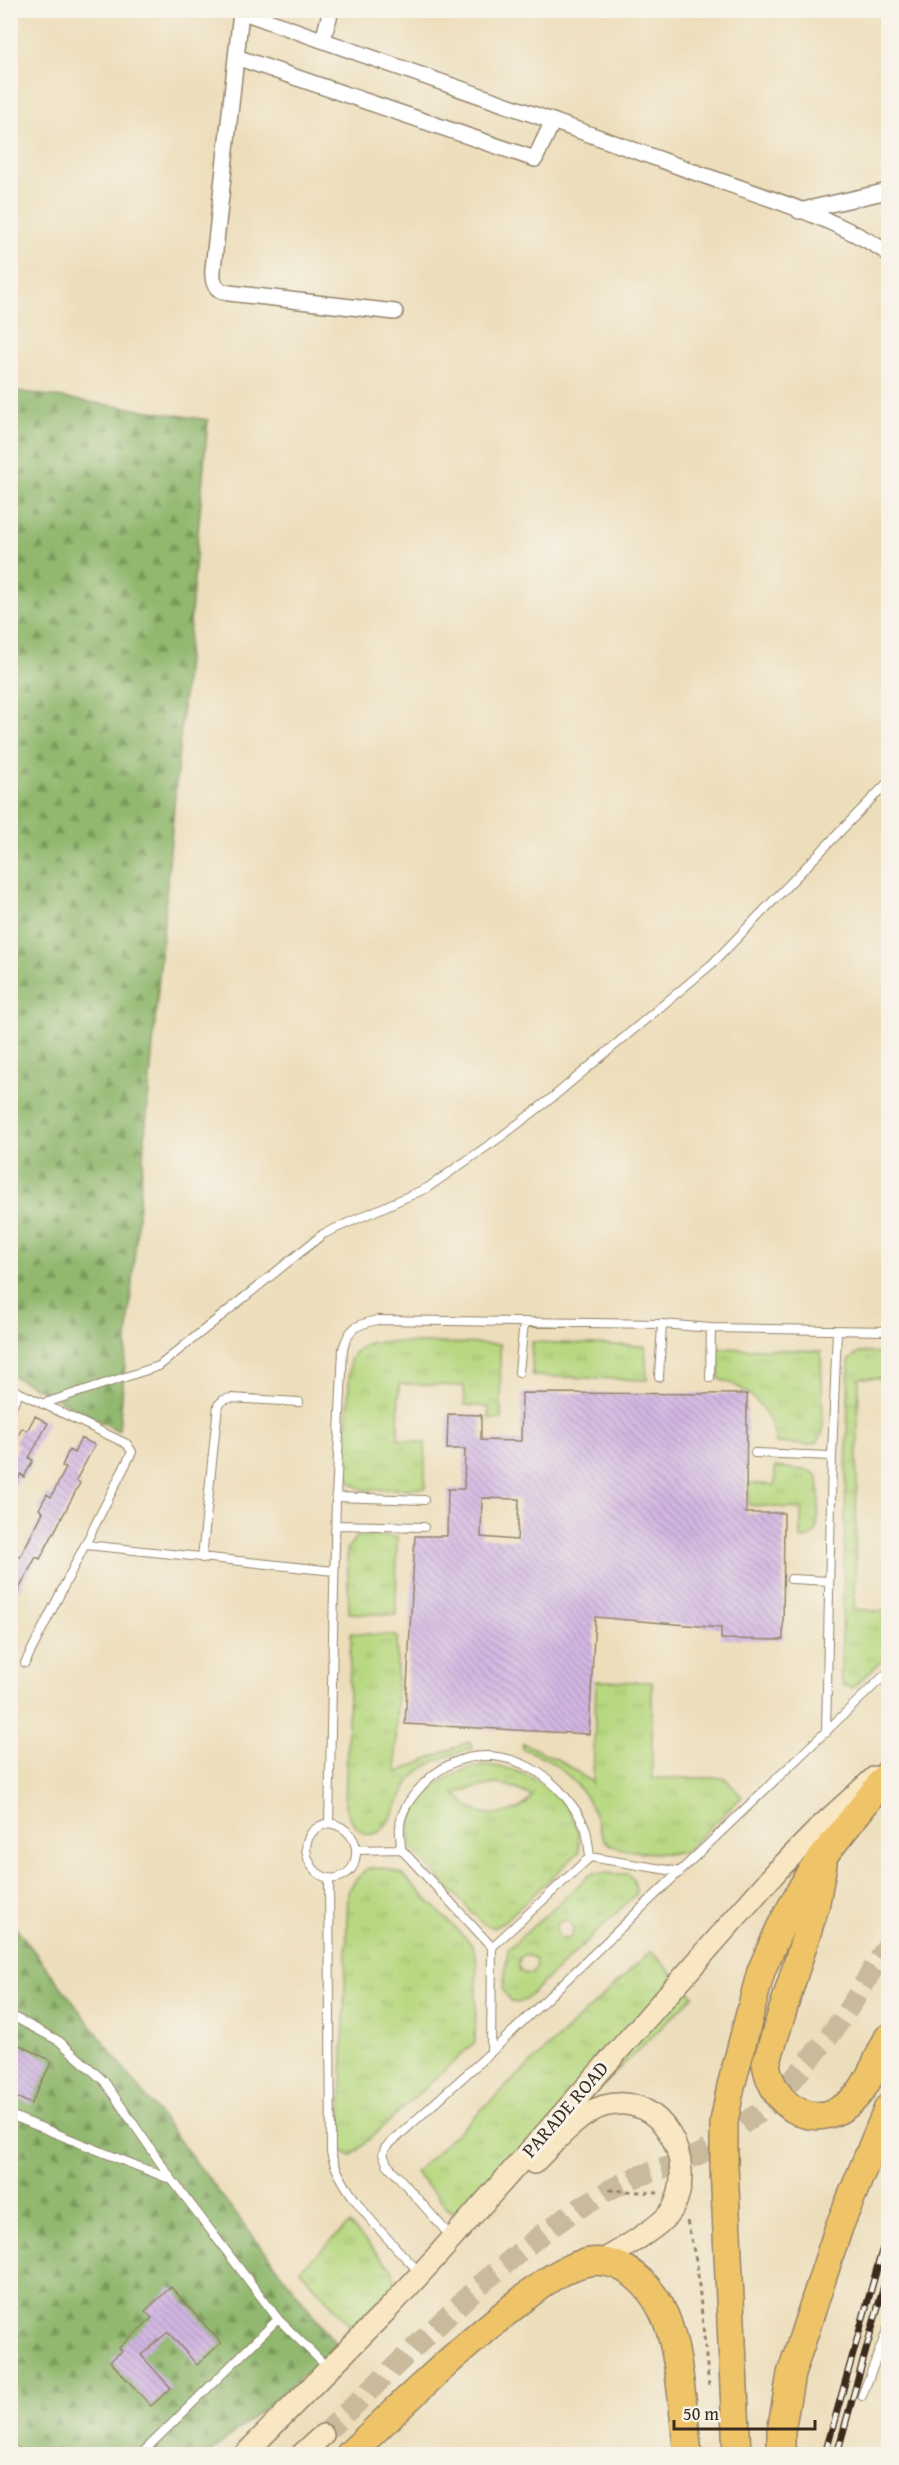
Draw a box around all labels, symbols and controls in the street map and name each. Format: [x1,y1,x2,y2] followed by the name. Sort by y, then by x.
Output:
[515,2054,615,2163] street label: PARADE ROAD
[674,2393,815,2431] scale bar
[683,2400,719,2427] text: 50 m

